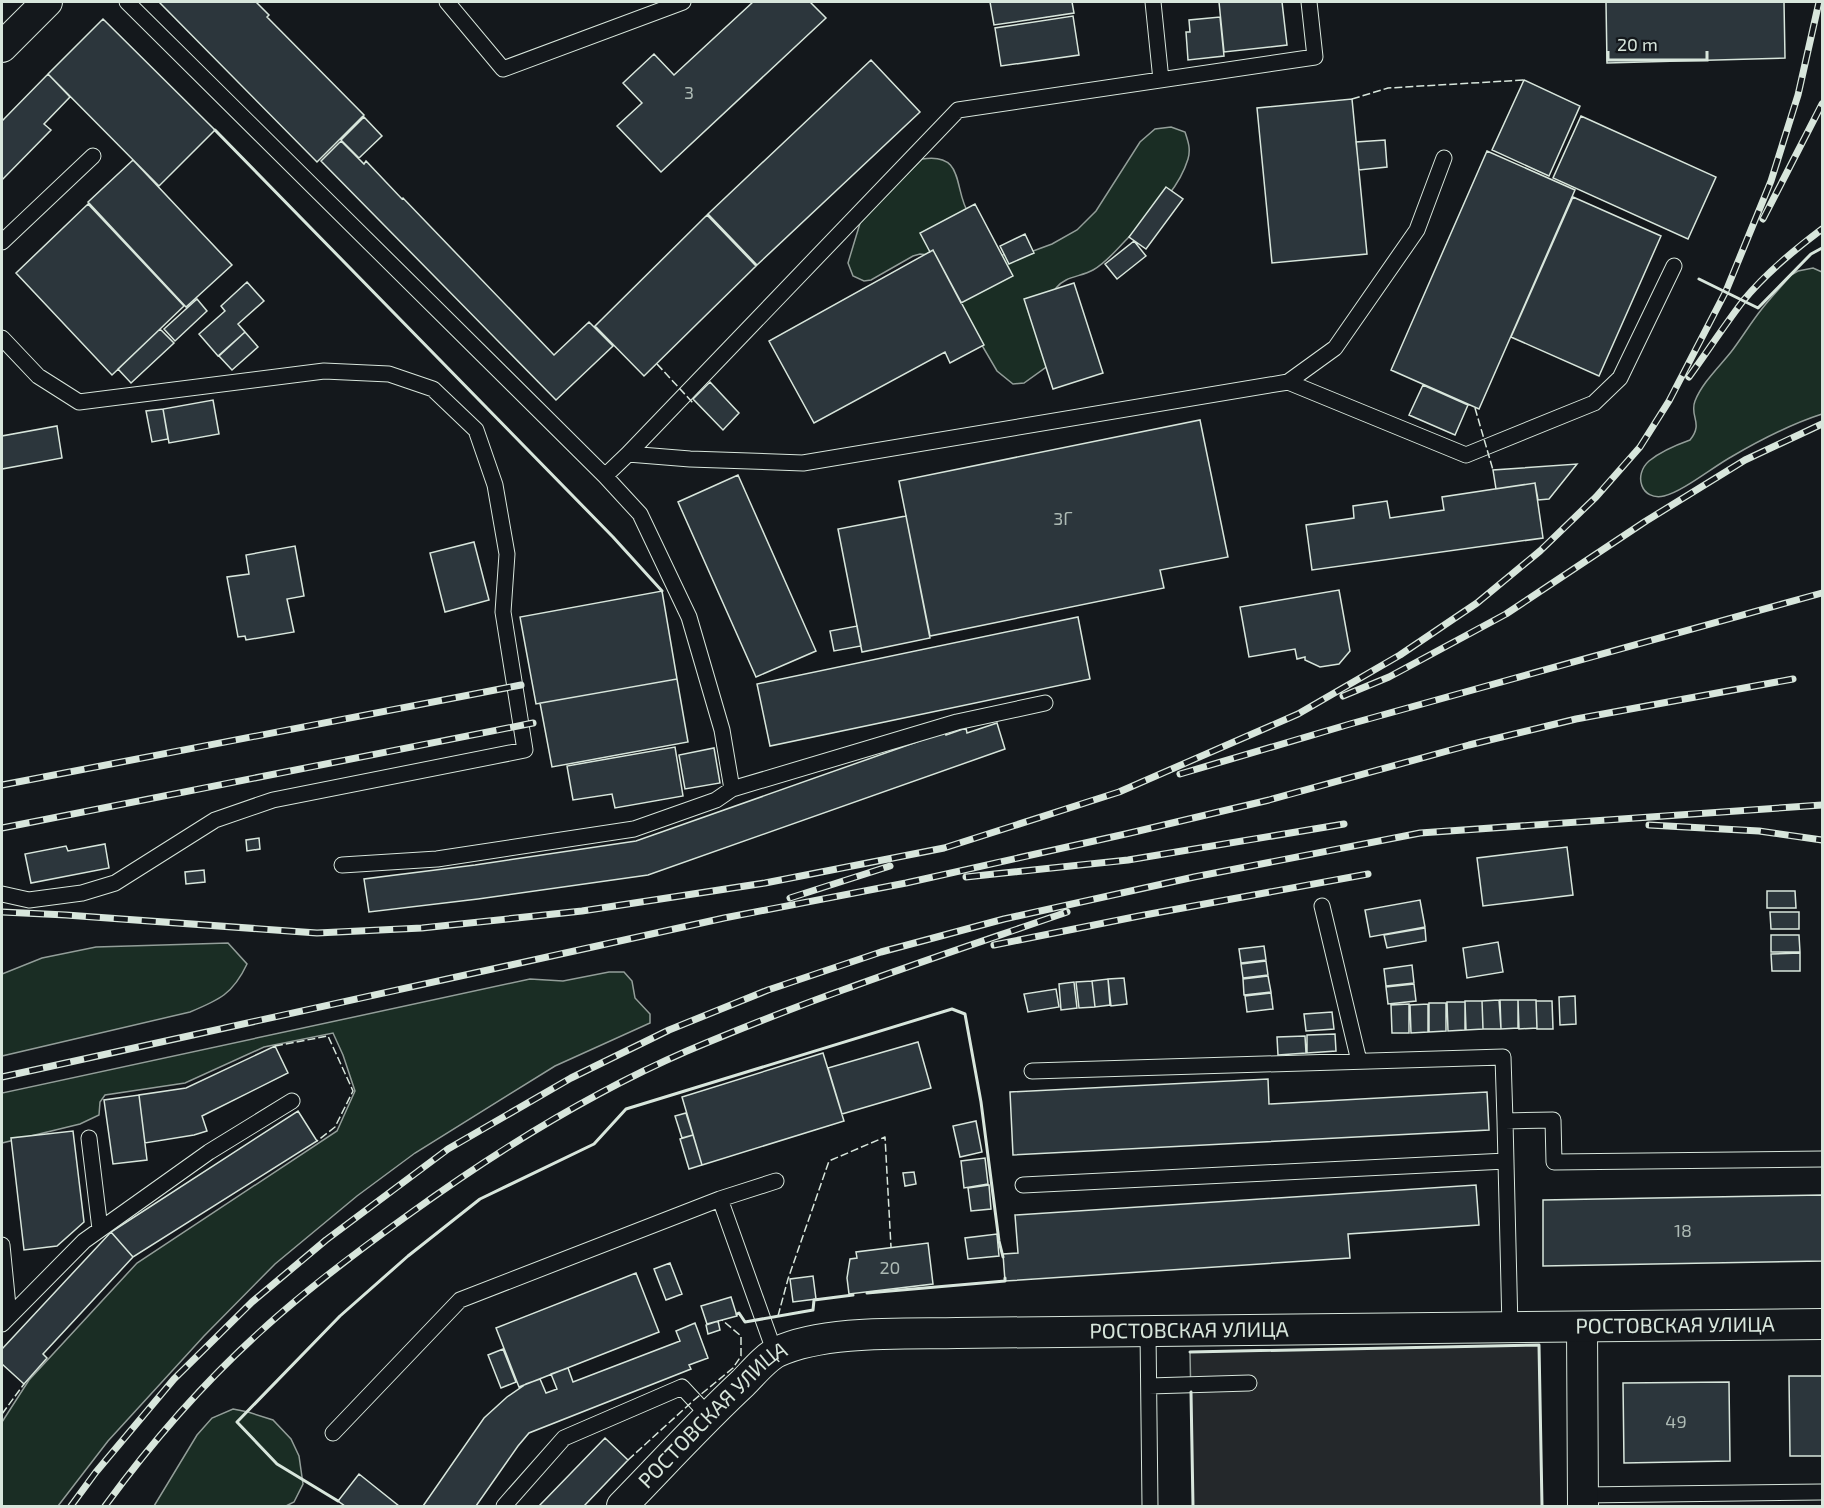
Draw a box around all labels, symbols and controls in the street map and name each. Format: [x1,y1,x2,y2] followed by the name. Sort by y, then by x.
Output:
[1608,24,1707,62] scale bar
[1617,33,1658,55] text: 20 m
[684,81,694,103] house number: 3
[1053,507,1073,529] house number: 3Г
[1674,1219,1692,1241] house number: 18
[880,1256,900,1278] house number: 20
[1575,1310,1775,1338] street label: РОСТОВСКАЯ УЛИЦА
[1089,1316,1289,1343] street label: РОСТОВСКАЯ УЛИЦА
[632,1335,790,1493] street label: РОСТОВСКАЯ УЛИЦА
[1665,1410,1687,1432] house number: 49

